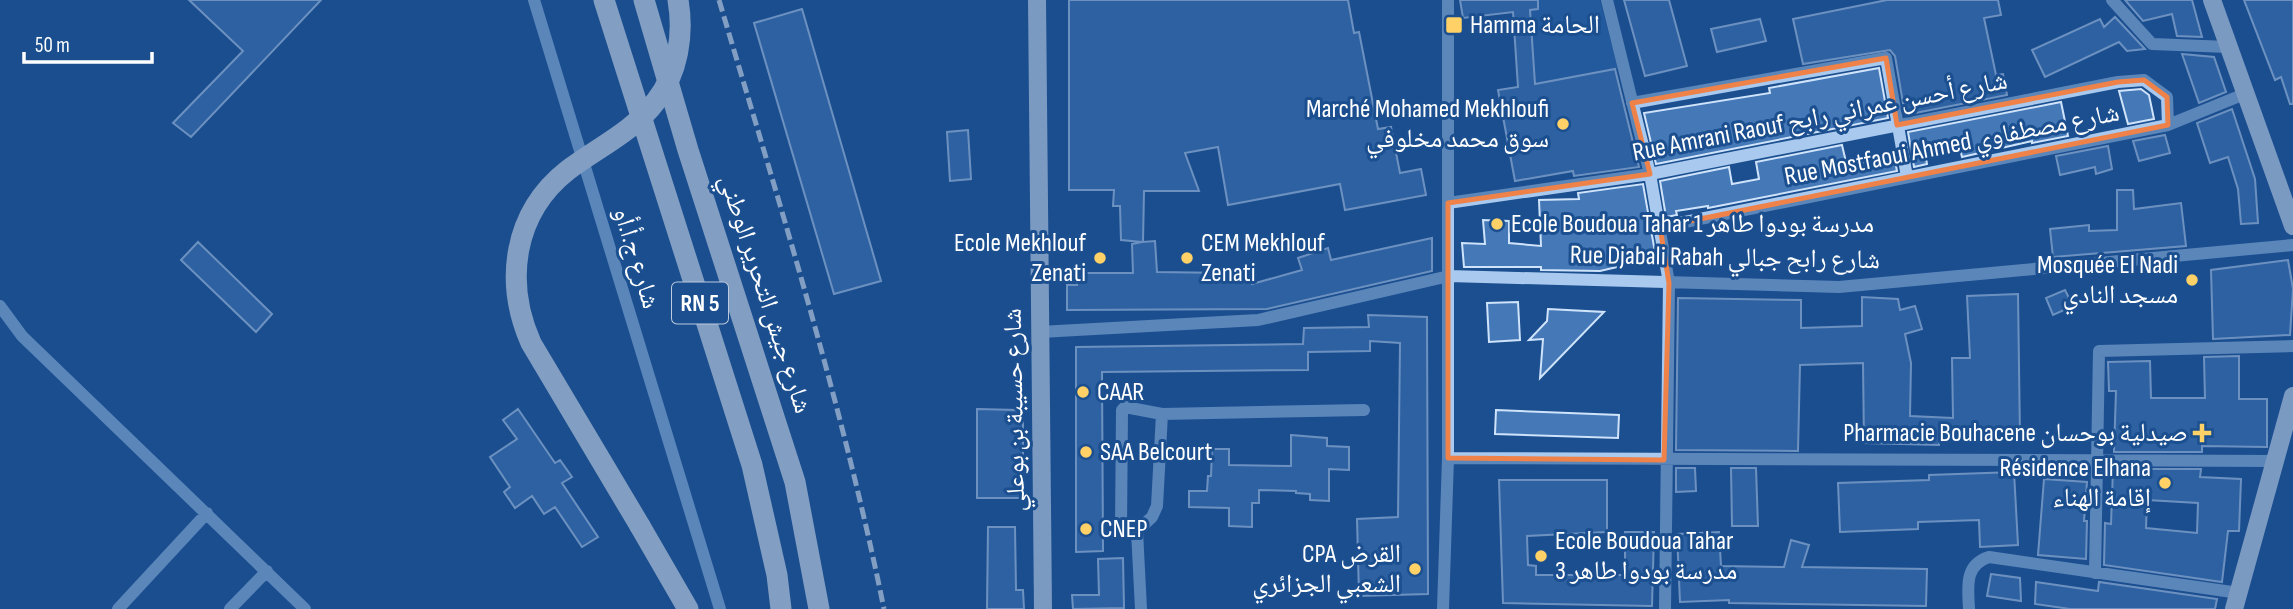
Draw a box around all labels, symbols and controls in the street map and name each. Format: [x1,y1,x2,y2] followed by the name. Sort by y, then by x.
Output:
[1470,10,1600,41] place label: Hamma الحامة
[1444,15,1464,35] marker: Hamma الحامة
[24,21,152,65] scale bar
[35,33,70,58] text: 50 m
[1630,64,2011,172] street label: Rue Amrani Raouf شارع أحسن عمراني رابح
[1306,94,1549,158] place label: Marché Mohamed Mekhloufi سوق محمد مخلوفي
[1782,97,2123,196] street label: Rue Mostfaoui Ahmed شارع مصطفاوي
[1555,116,1571,132] marker: Marché Mohamed Mekhloufi سوق محمد مخلوفي
[708,171,818,418] street label: شارع جيش التحرير الوطني
[606,203,668,312] street label: شارع ج.أ.أو
[1511,209,1874,240] place label: Ecole Boudoua Tahar 1 مدرسة بودوا طاهر
[1489,216,1505,232] marker: Ecole Boudoua Tahar 1 مدرسة بودوا طاهر
[954,228,1086,289] place label: Ecole Mekhlouf Zenati
[1201,228,1325,289] place label: CEM Mekhlouf Zenati
[1570,240,1880,280] street label: Rue Djabali Rabah شارع رابح جبالي
[1092,250,1108,266] marker: Ecole Mekhlouf Zenati
[1179,250,1195,266] marker: CEM Mekhlouf Zenati
[2037,250,2178,314] place label: Mosquée El Nadi مسجد النادي
[2184,272,2200,288] marker: Mosquée El Nadi مسجد النادي
[672,282,728,324] road number: RN 5
[998,308,1036,512] street label: شارع حسيبة بن بوعلي
[1097,377,1144,408] place label: CAAR
[1075,384,1091,400] marker: CAAR
[1843,418,2188,449] place label: Pharmacie Bouhacene صيدلية بوحسان
[2194,425,2210,441] marker: Pharmacie Bouhacene صيدلية بوحسان
[1100,437,1212,468] place label: SAA Belcourt
[1078,444,1094,460] marker: SAA Belcourt
[2000,453,2151,514] place label: Résidence Elhana إقامة الهناء
[2157,475,2173,491] marker: Résidence Elhana إقامة الهناء
[1100,514,1148,545] place label: CNEP
[1078,521,1094,537] marker: CNEP
[1555,526,1737,587] place label: Ecole Boudoua Tahar 3 مدرسة بودوا طاهر
[1252,539,1401,603] place label: CPA القرض الشعبي الجزائري
[1533,548,1549,564] marker: Ecole Boudoua Tahar 3 مدرسة بودوا طاهر
[1407,561,1423,577] marker: CPA القرض الشعبي الجزائري

